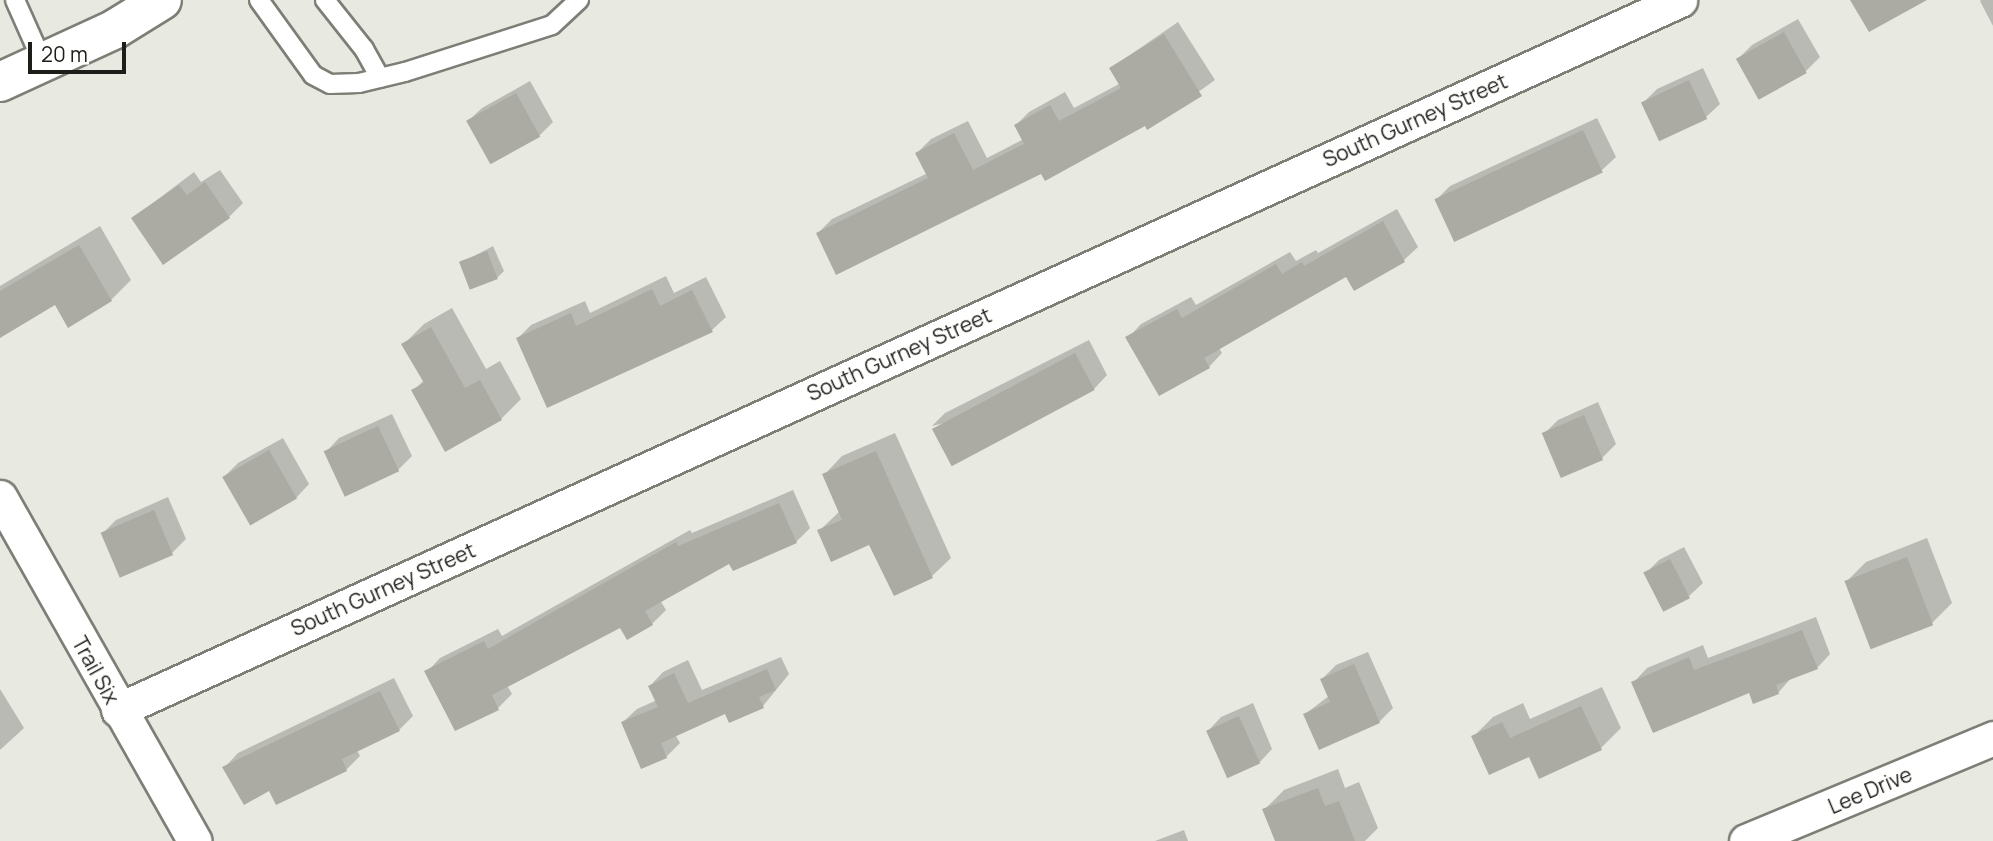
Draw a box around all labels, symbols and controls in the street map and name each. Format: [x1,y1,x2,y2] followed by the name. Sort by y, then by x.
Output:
[32,28,130,72] scale bar
[41,40,88,68] text: 20 m
[1319,68,1511,172] street label: South Gurney Street
[803,302,995,406] street label: South Gurney Street
[287,537,479,641] street label: South Gurney Street
[67,632,125,708] street label: Trail Six
[1824,761,1916,819] street label: Lee Drive

